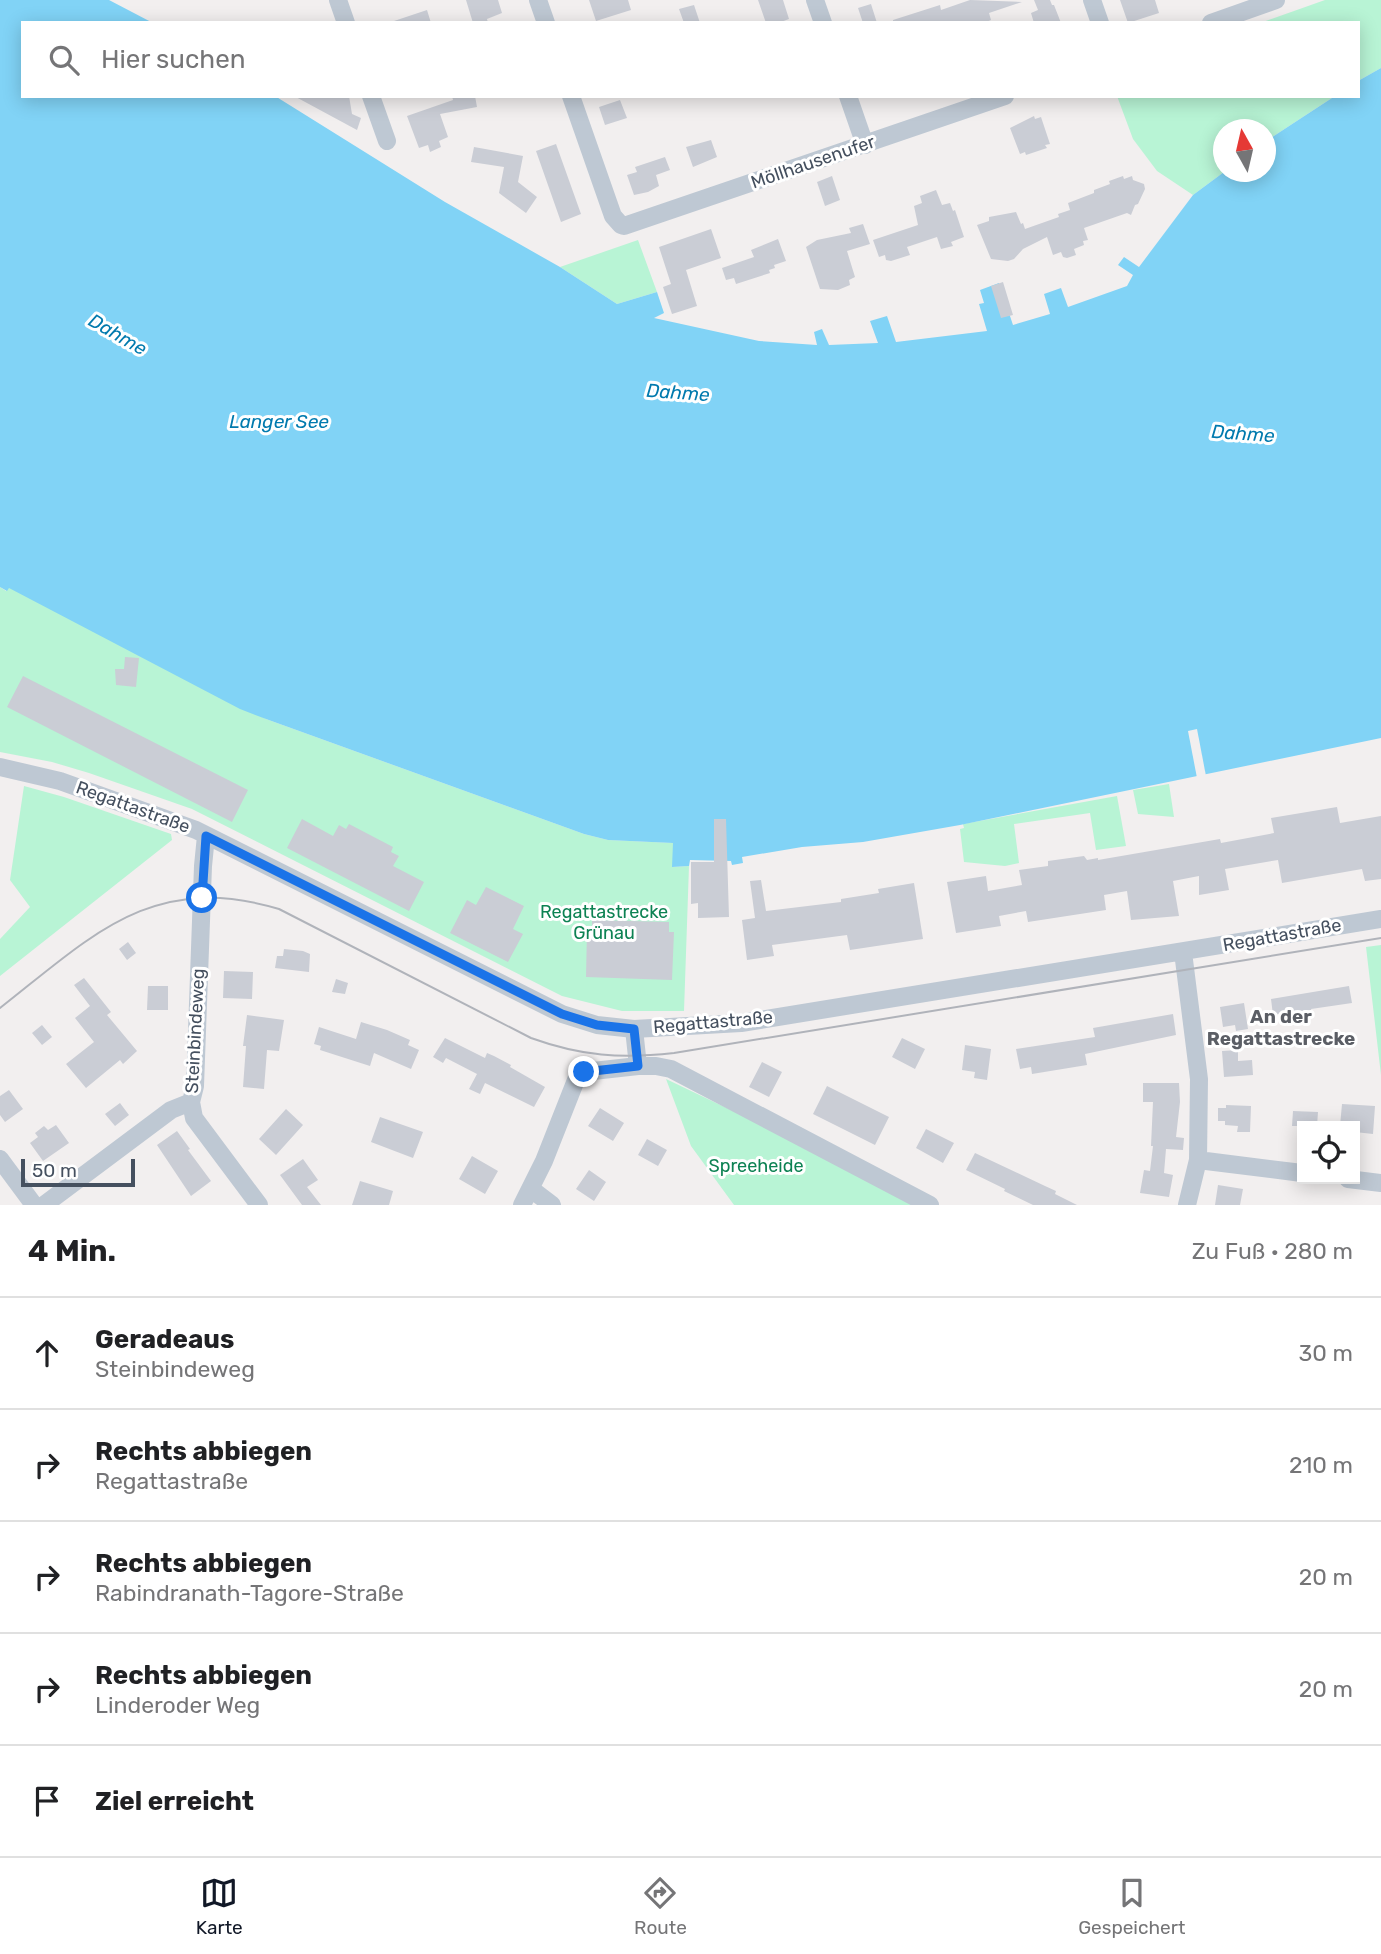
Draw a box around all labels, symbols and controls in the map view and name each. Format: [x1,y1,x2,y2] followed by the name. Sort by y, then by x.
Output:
[21,21,1360,98] search box
[45,41,83,79] icon: search
[101,44,246,75] text: Hier suchen
[1213,119,1276,182] north arrow
[748,130,878,194] street label: Möllhausenufer
[85,309,151,360] water label: Dahme
[646,379,711,406] water label: Dahme
[229,410,329,433] water label: Langer See
[1211,420,1276,447] water label: Dahme
[73,776,193,838] street label: Regattastraße
[186,882,217,913] route start
[540,901,668,944] park label: Regattastrecke Grünau
[1221,914,1343,956] street label: Regattastraße
[181,968,209,1094] street label: Steinbindeweg
[1207,1005,1355,1050] district label: An der Regattastrecke
[652,1006,774,1038] street label: Regattastraße
[568,1056,599,1087] route end
[1297,1121,1360,1184] map controls
[1297,1121,1360,1184] button: locate
[709,1155,803,1177] park label: Spreeheide
[21,1156,135,1188] scale bar
[32,1159,77,1182] text: 50 m
[28,1233,116,1269] text: 4 Min.
[1192,1237,1353,1265] text: Zu Fuß · 280 m
[95,1324,234,1355] text: Geradeaus
[28,1334,66,1372] icon: ahead
[1298,1339,1353,1367] text: 30 m
[95,1355,255,1383] text: Steinbindeweg
[95,1436,312,1467] text: Rechts abbiegen
[28,1446,66,1484] icon: right
[1289,1451,1353,1479] text: 210 m
[95,1467,248,1495] text: Regattastraße
[95,1548,312,1579] text: Rechts abbiegen
[28,1558,66,1596] icon: right
[1299,1563,1353,1591] text: 20 m
[95,1579,404,1607] text: Rabindranath-Tagore-Straße
[95,1660,312,1691] text: Rechts abbiegen
[28,1670,66,1708] icon: right
[1299,1675,1353,1703] text: 20 m
[95,1691,260,1719] text: Linderoder Weg
[28,1782,66,1820] icon: arrive
[95,1786,254,1817] text: Ziel erreicht
[196,1874,243,1939] tab: Karte
[634,1874,687,1939] tab: Route
[1078,1874,1185,1939] tab: Gespeichert

